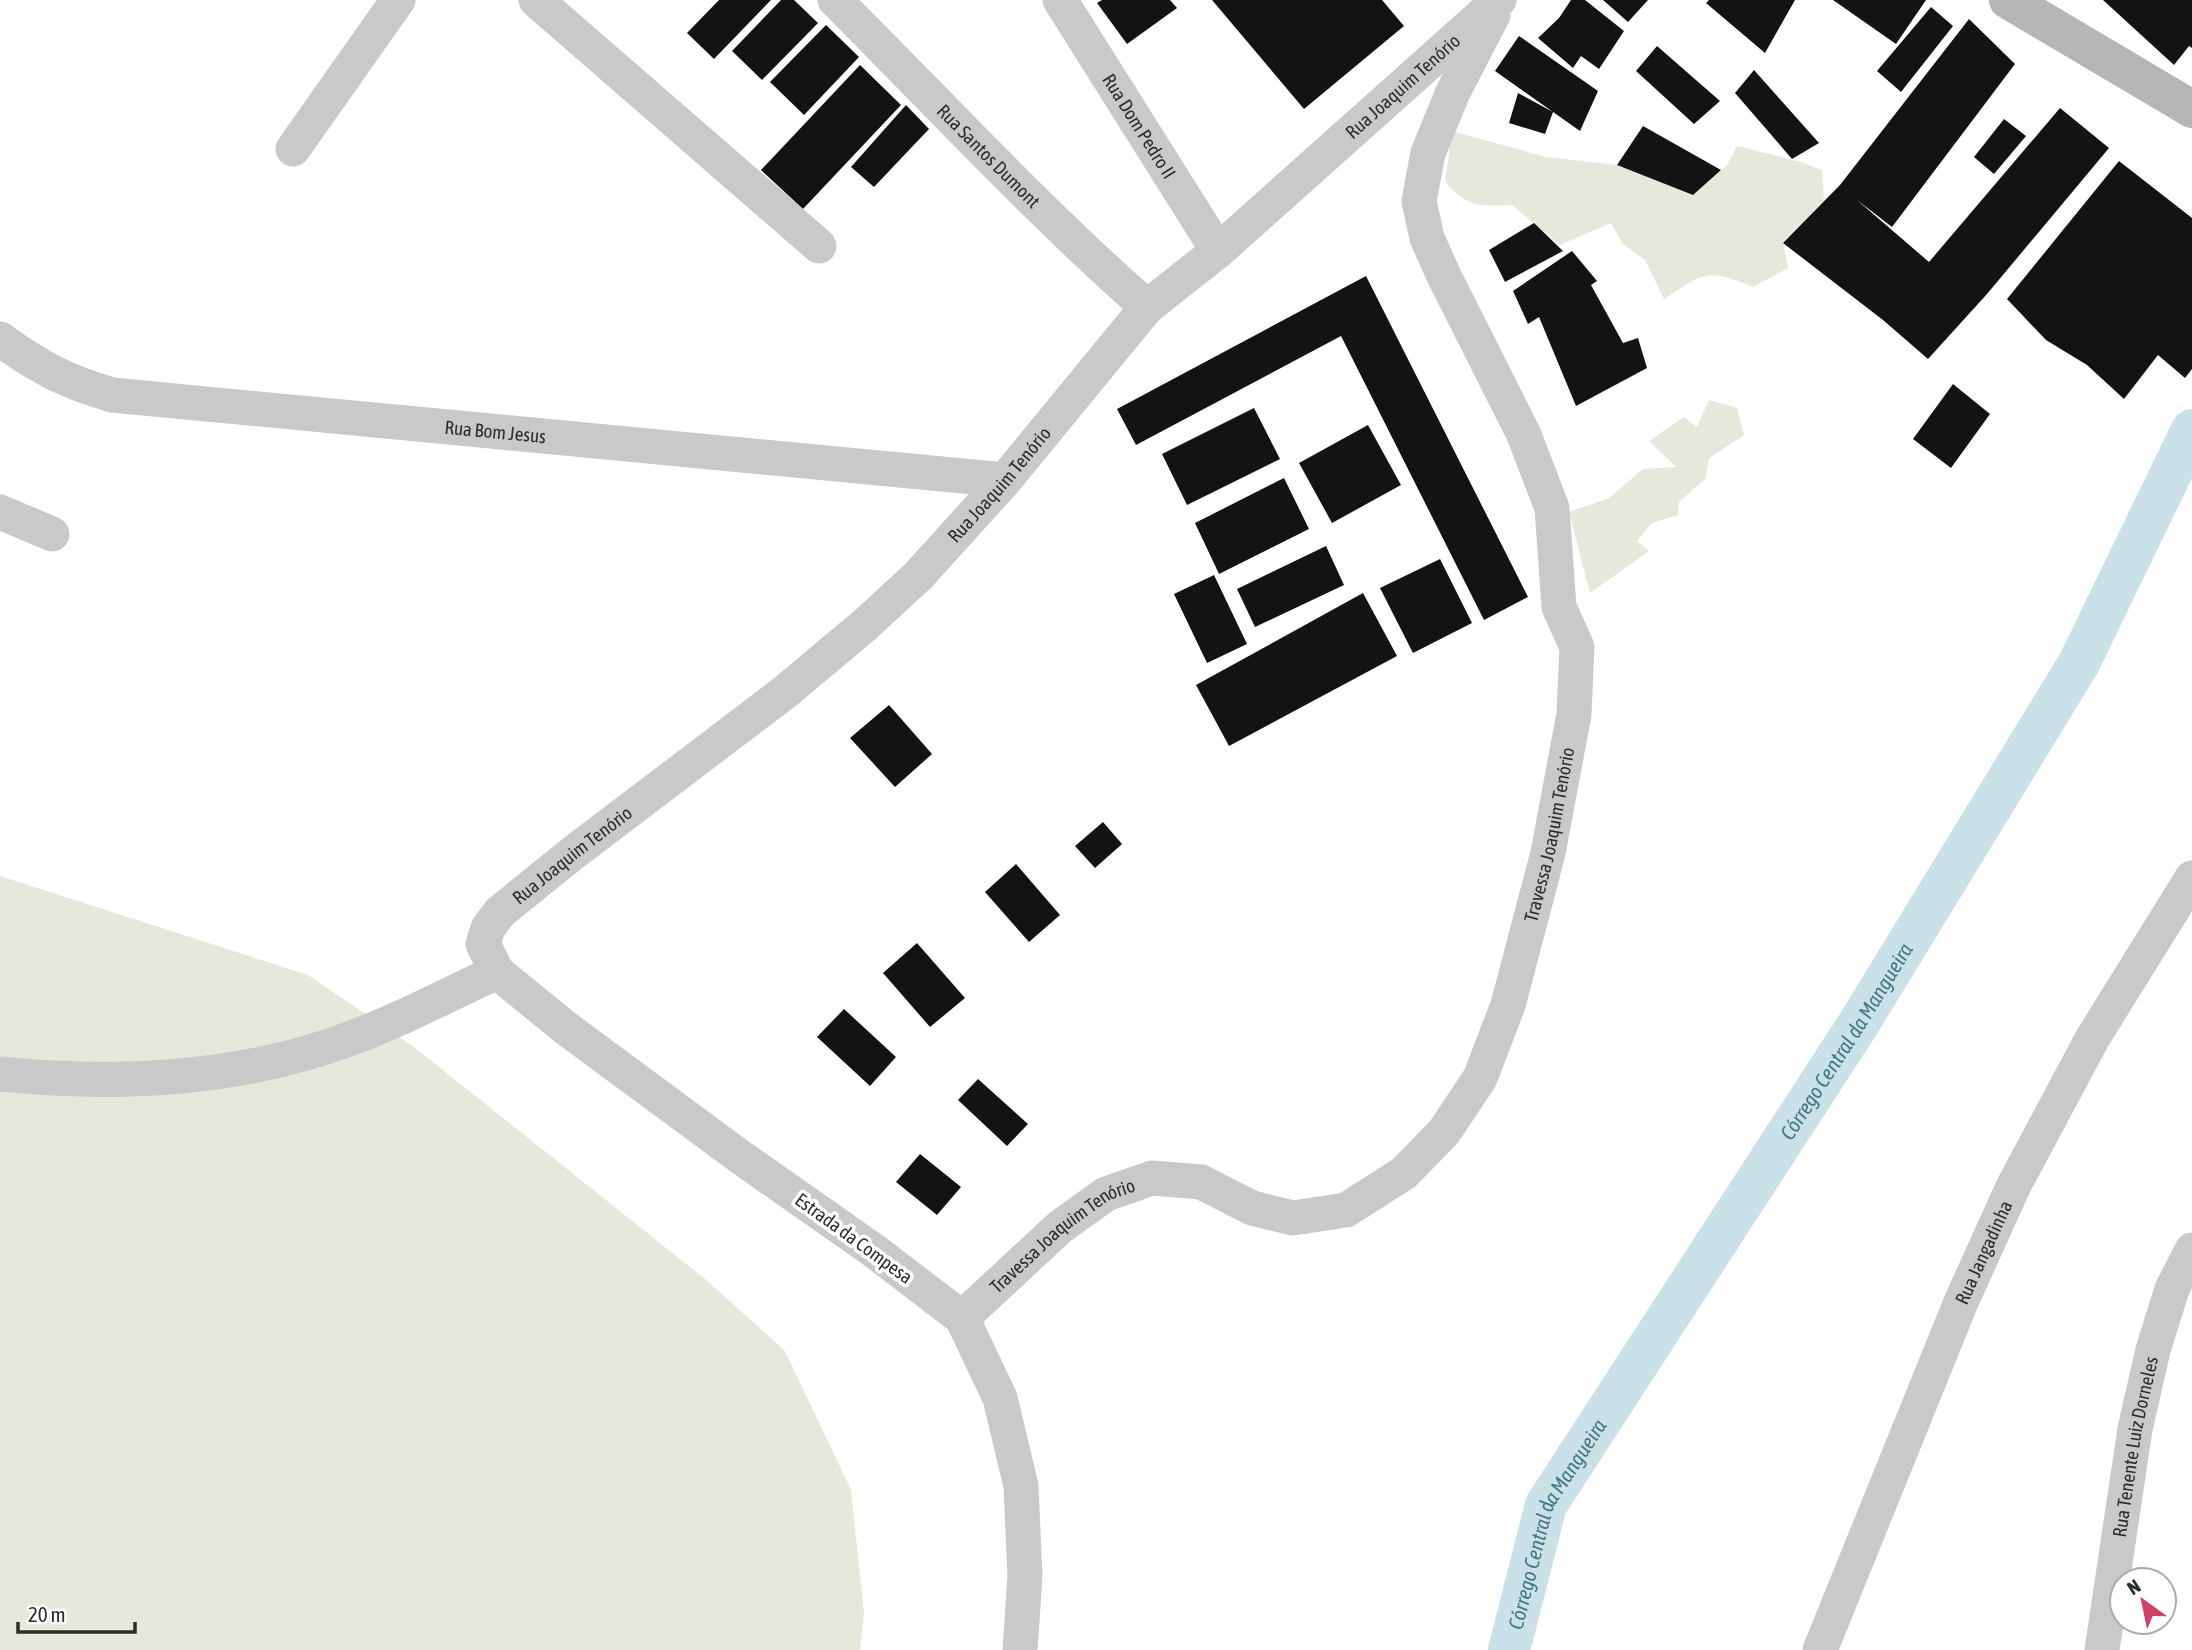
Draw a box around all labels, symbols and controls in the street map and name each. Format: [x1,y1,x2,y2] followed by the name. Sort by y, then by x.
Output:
[1341,29,1464,143] street label: Rua Joaquim Tenório
[1098,70,1181,183] street label: Rua Dom Pedro II
[933,100,1045,212] street label: Rua Santos Dumont
[444,416,547,447] street label: Rua Bom Jesus
[943,422,1055,547] street label: Rua Joaquim Tenório
[1519,745,1579,924] street label: Travessa Joaquim Tenório
[508,801,636,909] street label: Rua Joaquim Tenório
[1775,938,1917,1144] water label: Córrego Central da Mangueira
[985,1174,1138,1298] street label: Travessa Joaquim Tenório
[791,1188,917,1288] street label: Estrada da Compesa
[1950,1197,2016,1308] street label: Rua Jangadinha
[2108,1354,2162,1539] street label: Rua Tenente Luiz Dorneles
[1503,1414,1611,1632] water label: Córrego Central da Mangueira
[2108,1566,2178,1636] north arrow
[2123,1574,2144,1599] text: N
[18,1590,135,1634] scale bar
[28,1602,66,1626] text: 20 m

